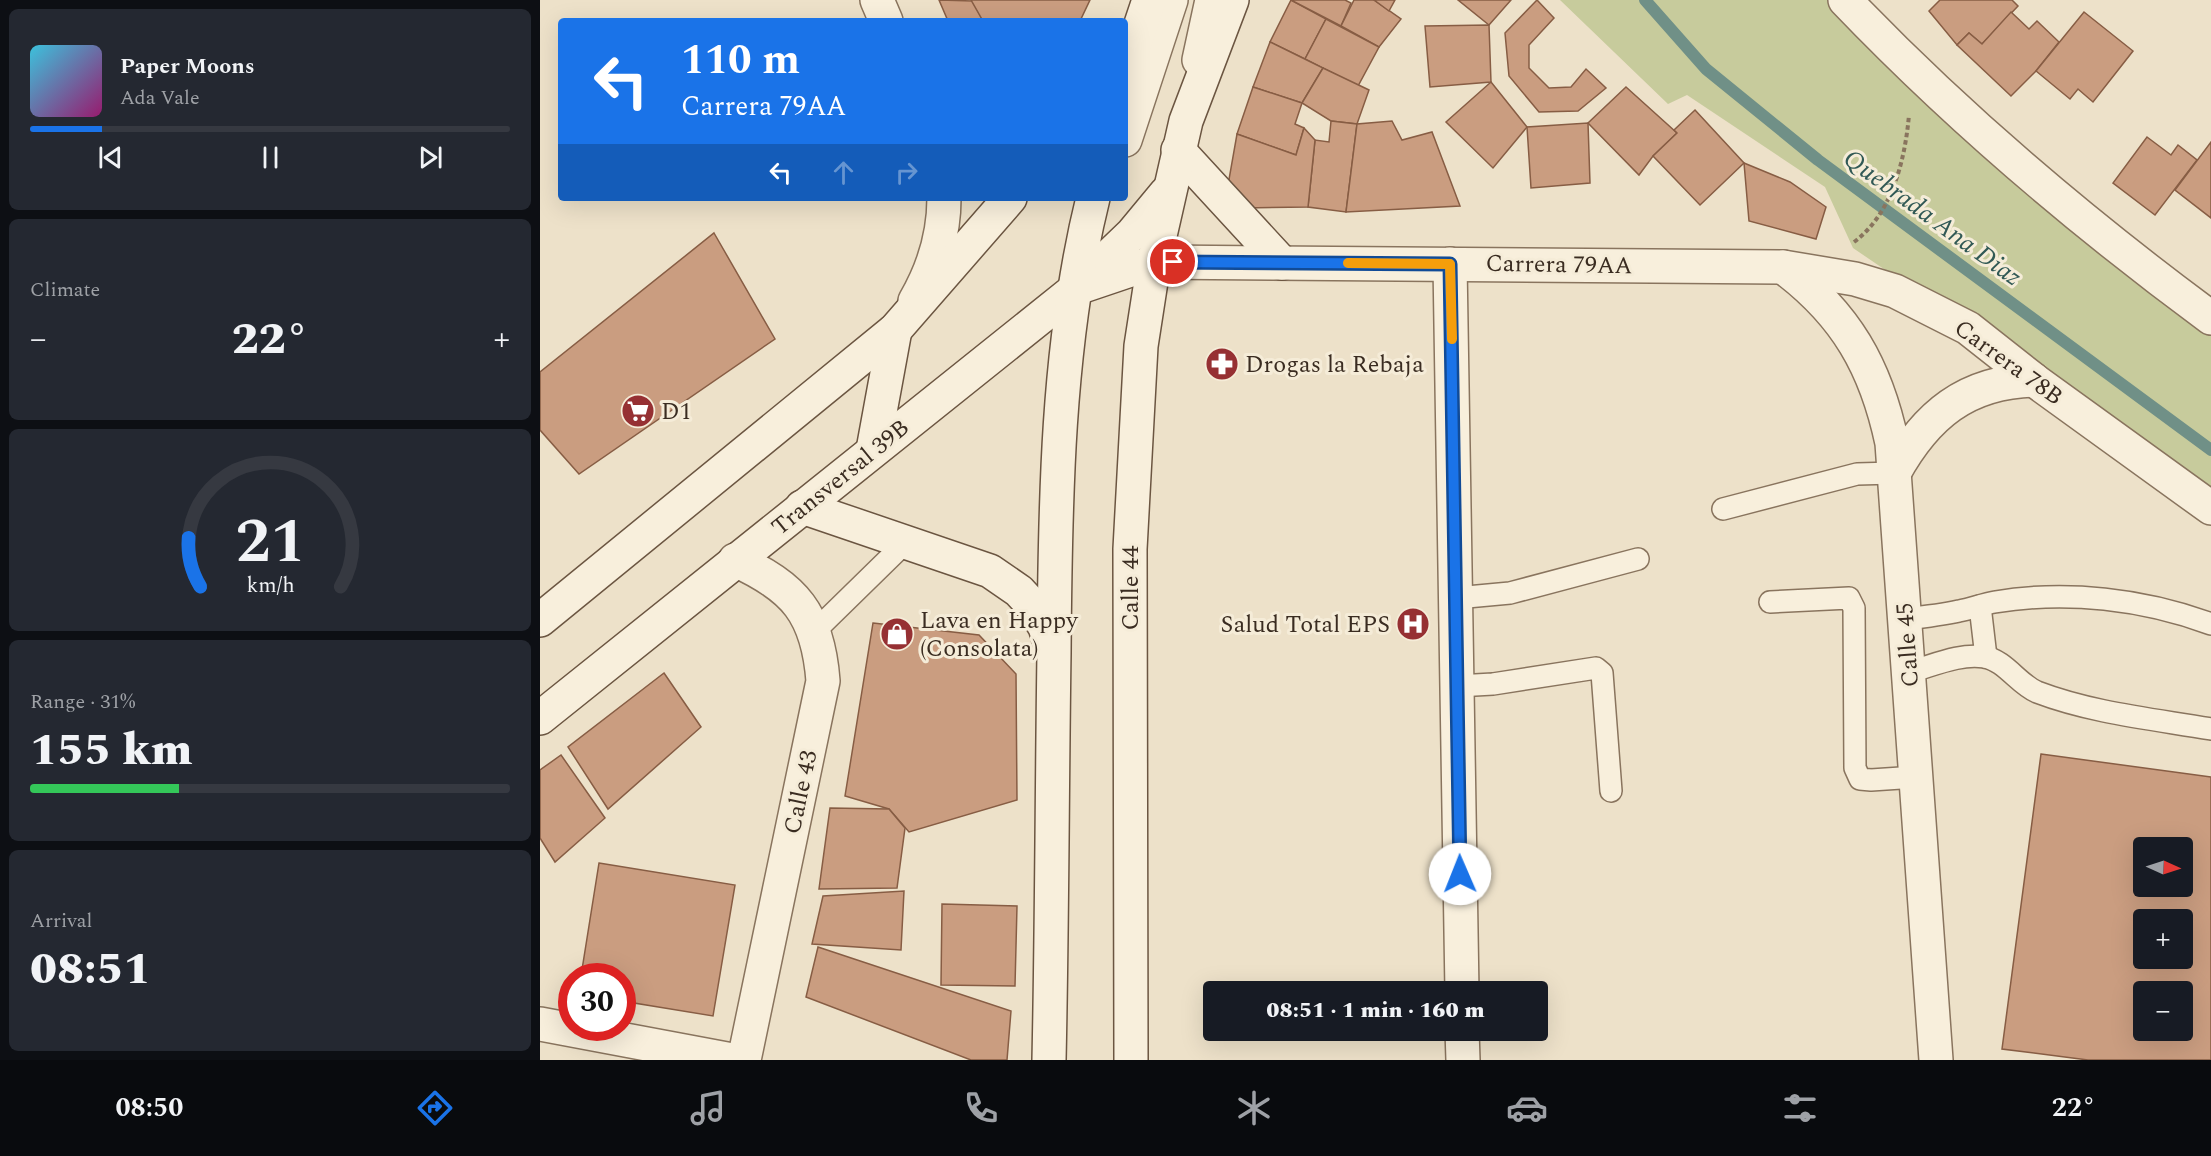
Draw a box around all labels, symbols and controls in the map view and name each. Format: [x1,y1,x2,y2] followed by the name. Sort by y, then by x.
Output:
[681,29,800,92] text: 110 m
[582,42,660,120] icon: left
[120,50,255,83] text: Paper Moons
[120,83,200,113] text: Ada Vale
[681,86,846,128] text: Carrera 79AA
[1835,139,2030,296] water label: Quebrada Ana Diaz
[94,141,127,174] icon: previous
[254,141,287,174] icon: pause
[414,141,447,174] icon: next
[764,156,797,189] icon: left
[827,156,860,189] icon: ahead
[890,156,923,189] icon: right
[1147,236,1198,287] pin
[1156,245,1189,278] icon: arrive
[1485,246,1633,284] street label: Carrera 79AA
[30,275,100,305] text: Climate
[232,305,308,374] text: 22°
[1946,311,2070,415] street label: Carrera 78B
[30,314,47,364] text: −
[493,314,510,364] text: +
[1204,346,1240,382] pharmacy icon: Drogas la Rebaja
[1245,347,1424,383] place label: Drogas la Rebaja
[620,393,656,429] supermarket icon: D1
[661,394,692,430] place label: D1
[764,411,918,545] street label: Transversal 39B
[235,495,305,590] text: 21
[1113,546,1149,630] street label: Calle 44
[246,569,294,602] text: km/h
[1887,601,1929,688] street label: Calle 45
[920,603,1079,667] place label: Lava en Happy (Consolata)
[1395,606,1431,642] hospital icon: Salud Total EPS
[1220,607,1390,643] place label: Salud Total EPS
[879,616,915,652] shop icon: Lava en Happy (Consolata)
[30,687,135,717] text: Range · 31%
[30,716,192,785] text: 155 km
[775,747,827,837] street label: Calle 43
[2133,837,2193,897] north arrow
[2133,837,2193,1041] map controls
[1428,842,1492,906] position arrow
[30,906,92,936] text: Arrival
[2133,909,2193,969] button: +
[30,935,151,1004] text: 08:51
[558,963,636,1041] speed limit sign: 30
[2133,981,2193,1041] button: −
[1266,994,1485,1027] text: 08:51 · 1 min · 160 m
[115,1087,183,1129] text: 08:50
[414,1087,456,1129] icon: directions
[687,1087,729,1129] icon: music
[960,1087,1002,1129] icon: phone
[1233,1087,1275,1129] icon: climate
[1506,1087,1548,1129] icon: car
[1779,1087,1821,1129] icon: filters
[2052,1087,2096,1129] text: 22°

